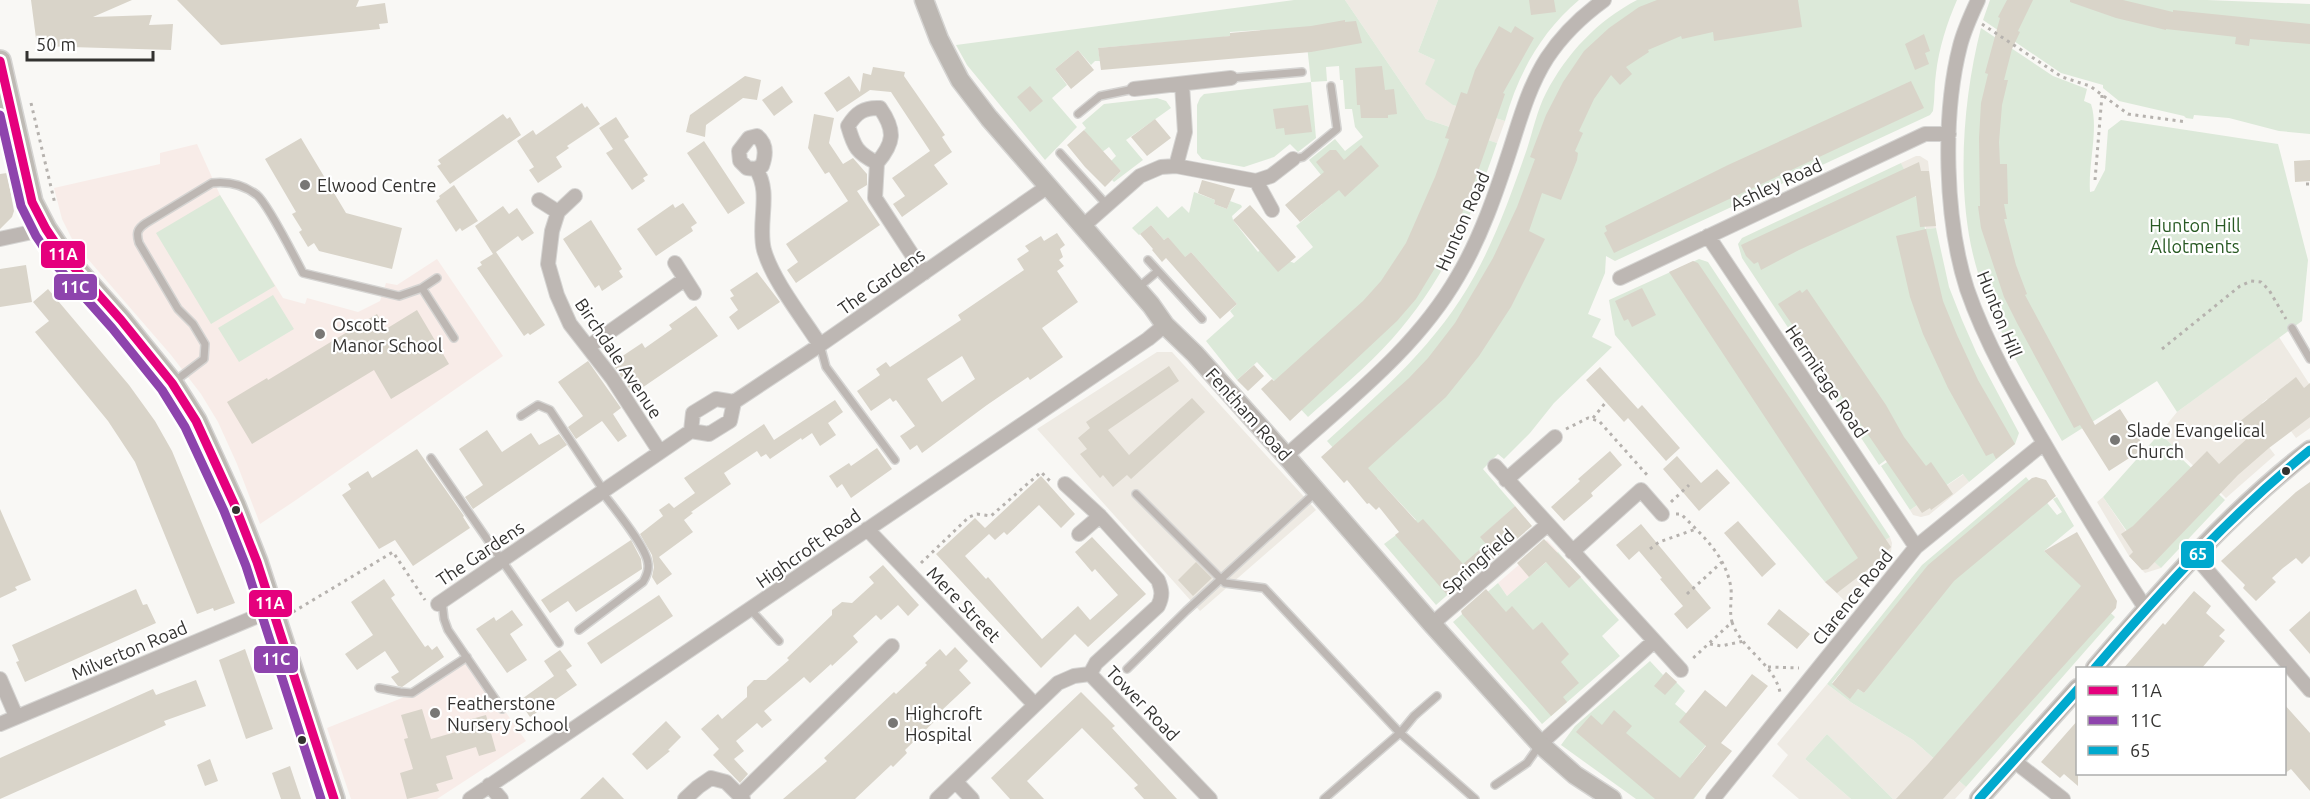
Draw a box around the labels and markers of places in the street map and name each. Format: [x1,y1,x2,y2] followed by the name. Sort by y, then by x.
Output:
[317,175,437,195] place label: Elwood Centre
[298,178,312,192] marker: Elwood Centre
[332,314,443,355] place label: Oscott Manor School
[313,327,327,341] marker: Oscott Manor School
[2127,420,2265,461] place label: Slade Evangelical Church
[2108,433,2122,447] marker: Slade Evangelical Church
[2280,465,2292,477] unlabelled marker
[230,504,242,516] unlabelled marker
[447,693,569,734] place label: Featherstone Nursery School
[905,703,982,744] place label: Highcroft Hospital
[428,706,442,720] marker: Featherstone Nursery School
[886,716,900,730] marker: Highcroft Hospital
[296,734,308,746] unlabelled marker

